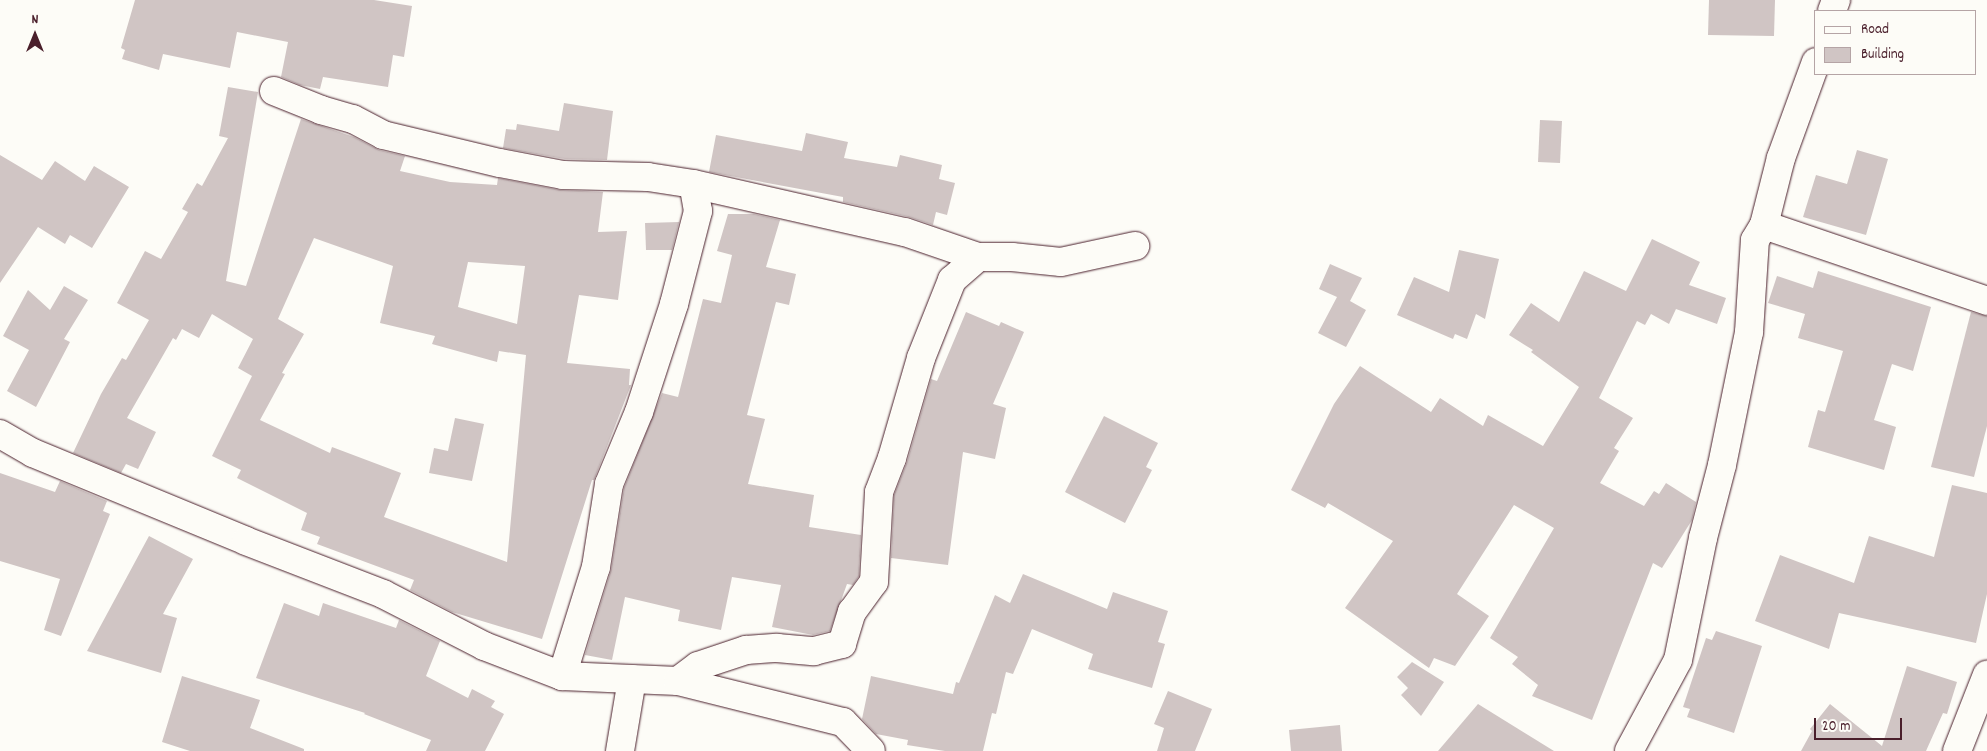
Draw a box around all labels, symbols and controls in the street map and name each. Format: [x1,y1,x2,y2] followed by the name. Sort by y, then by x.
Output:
[10,10,60,60] north arrow
[32,10,38,30] text: N
[1814,10,1977,75] legend
[1861,19,1889,41] text: Road
[1861,44,1904,66] text: Building
[1817,708,1904,740] scale bar
[1822,716,1850,738] text: 20 m

